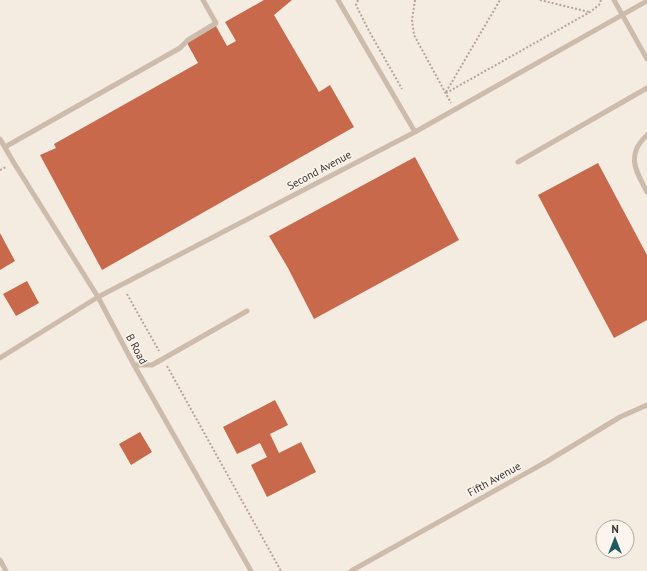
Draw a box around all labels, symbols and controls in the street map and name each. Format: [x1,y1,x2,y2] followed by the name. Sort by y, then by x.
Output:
[284,147,354,193] street label: Second Avenue
[123,331,151,367] street label: B Road
[465,458,523,499] street label: Fifth Avenue
[595,519,635,559] north arrow
[611,522,619,536] text: N

